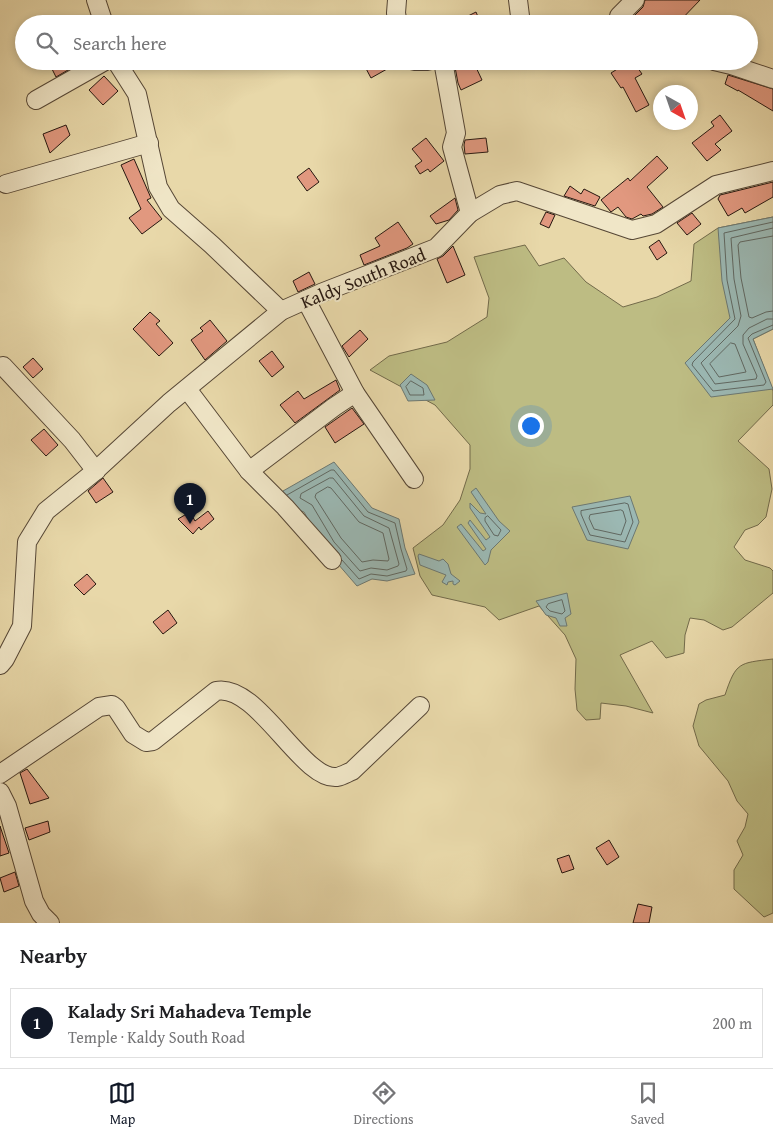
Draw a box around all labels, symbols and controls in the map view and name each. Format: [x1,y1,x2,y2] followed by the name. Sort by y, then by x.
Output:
[15,15,758,70] search box
[33,29,61,57] icon: search
[73,29,167,57] text: Search here
[653,85,698,130] north arrow
[296,241,430,315] street label: Kaldy South Road
[518,413,544,439] your location
[174,483,206,524] pin: 1
[20,940,87,971] text: Nearby
[68,997,312,1025] text: Kalady Sri Mahadeva Temple
[33,1011,41,1035] text: 1
[712,1011,752,1035] text: 200 m
[68,1025,245,1049] text: Temple · Kaldy South Road
[108,1079,136,1129] tab: Map
[353,1079,414,1129] tab: Directions
[631,1079,665,1129] tab: Saved

